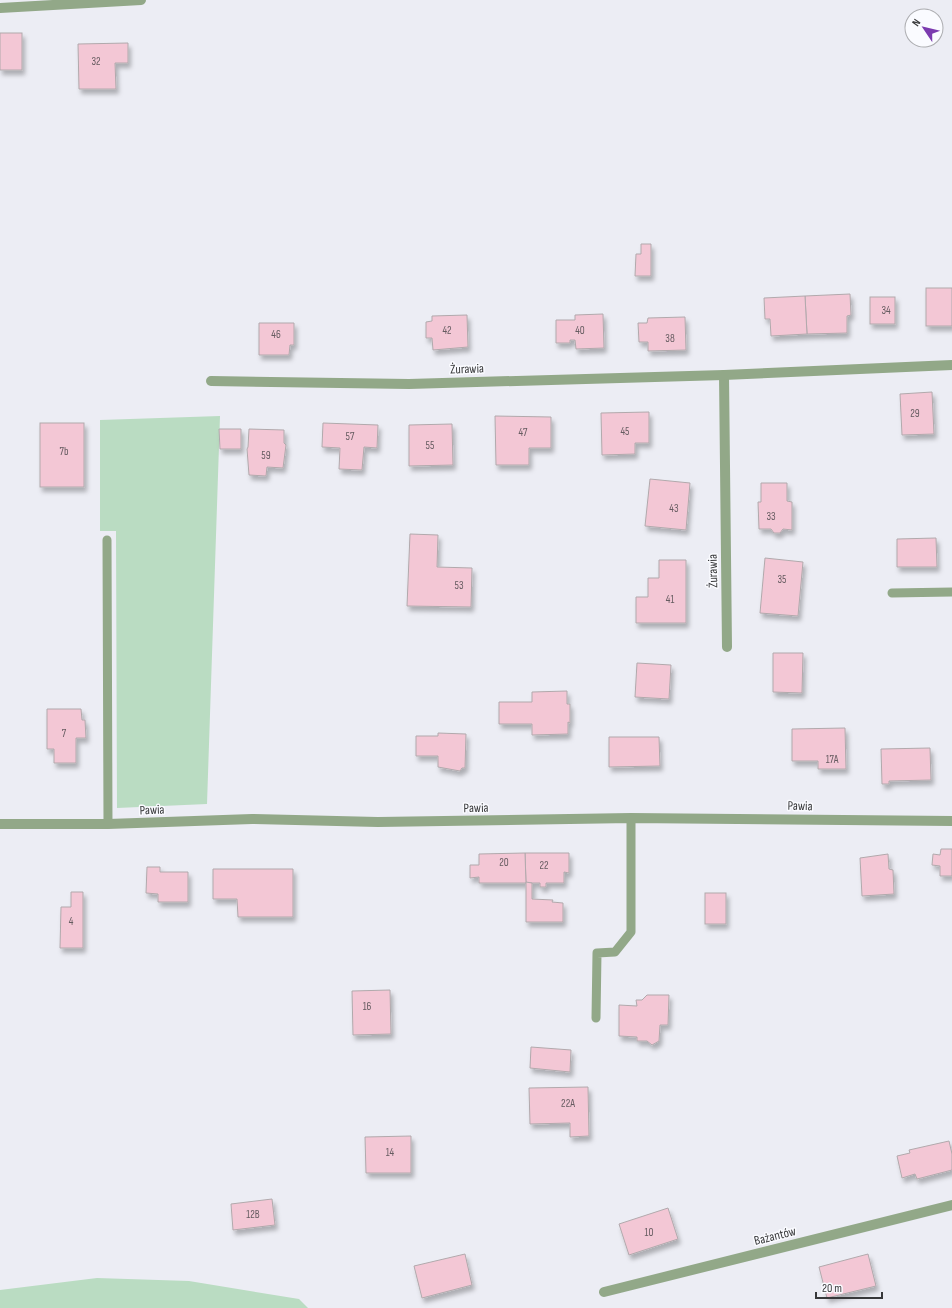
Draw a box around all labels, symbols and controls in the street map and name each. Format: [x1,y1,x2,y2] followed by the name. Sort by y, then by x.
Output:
[904,8,944,48] north arrow
[909,16,923,29] text: N
[91,55,101,68] house number: 32
[881,304,891,317] house number: 34
[442,324,452,337] house number: 42
[575,324,585,337] house number: 40
[271,328,281,341] house number: 46
[665,332,675,345] house number: 38
[450,359,484,378] street label: Żurawia
[910,407,920,420] house number: 29
[620,425,630,438] house number: 45
[519,426,528,439] house number: 47
[346,430,355,443] house number: 57
[426,439,434,452] house number: 55
[60,445,69,458] house number: 7b
[261,449,271,462] house number: 59
[669,502,679,515] house number: 43
[766,510,776,523] house number: 33
[704,554,721,588] street label: Żurawia
[777,573,787,586] house number: 35
[454,579,464,592] house number: 53
[666,593,674,606] house number: 41
[62,727,67,740] house number: 7
[826,753,839,766] house number: 17A
[787,798,813,814] street label: Pawia
[463,800,489,816] street label: Pawia
[139,802,165,818] street label: Pawia
[499,856,509,869] house number: 20
[539,859,549,872] house number: 22
[69,915,74,928] house number: 4
[363,1000,372,1013] house number: 16
[561,1097,575,1110] house number: 22A
[386,1146,395,1159] house number: 14
[246,1208,260,1221] house number: 12B
[752,1223,798,1249] street label: Bażantów
[645,1226,653,1239] house number: 10
[816,1274,882,1300] scale bar
[822,1281,842,1296] text: 20 m

